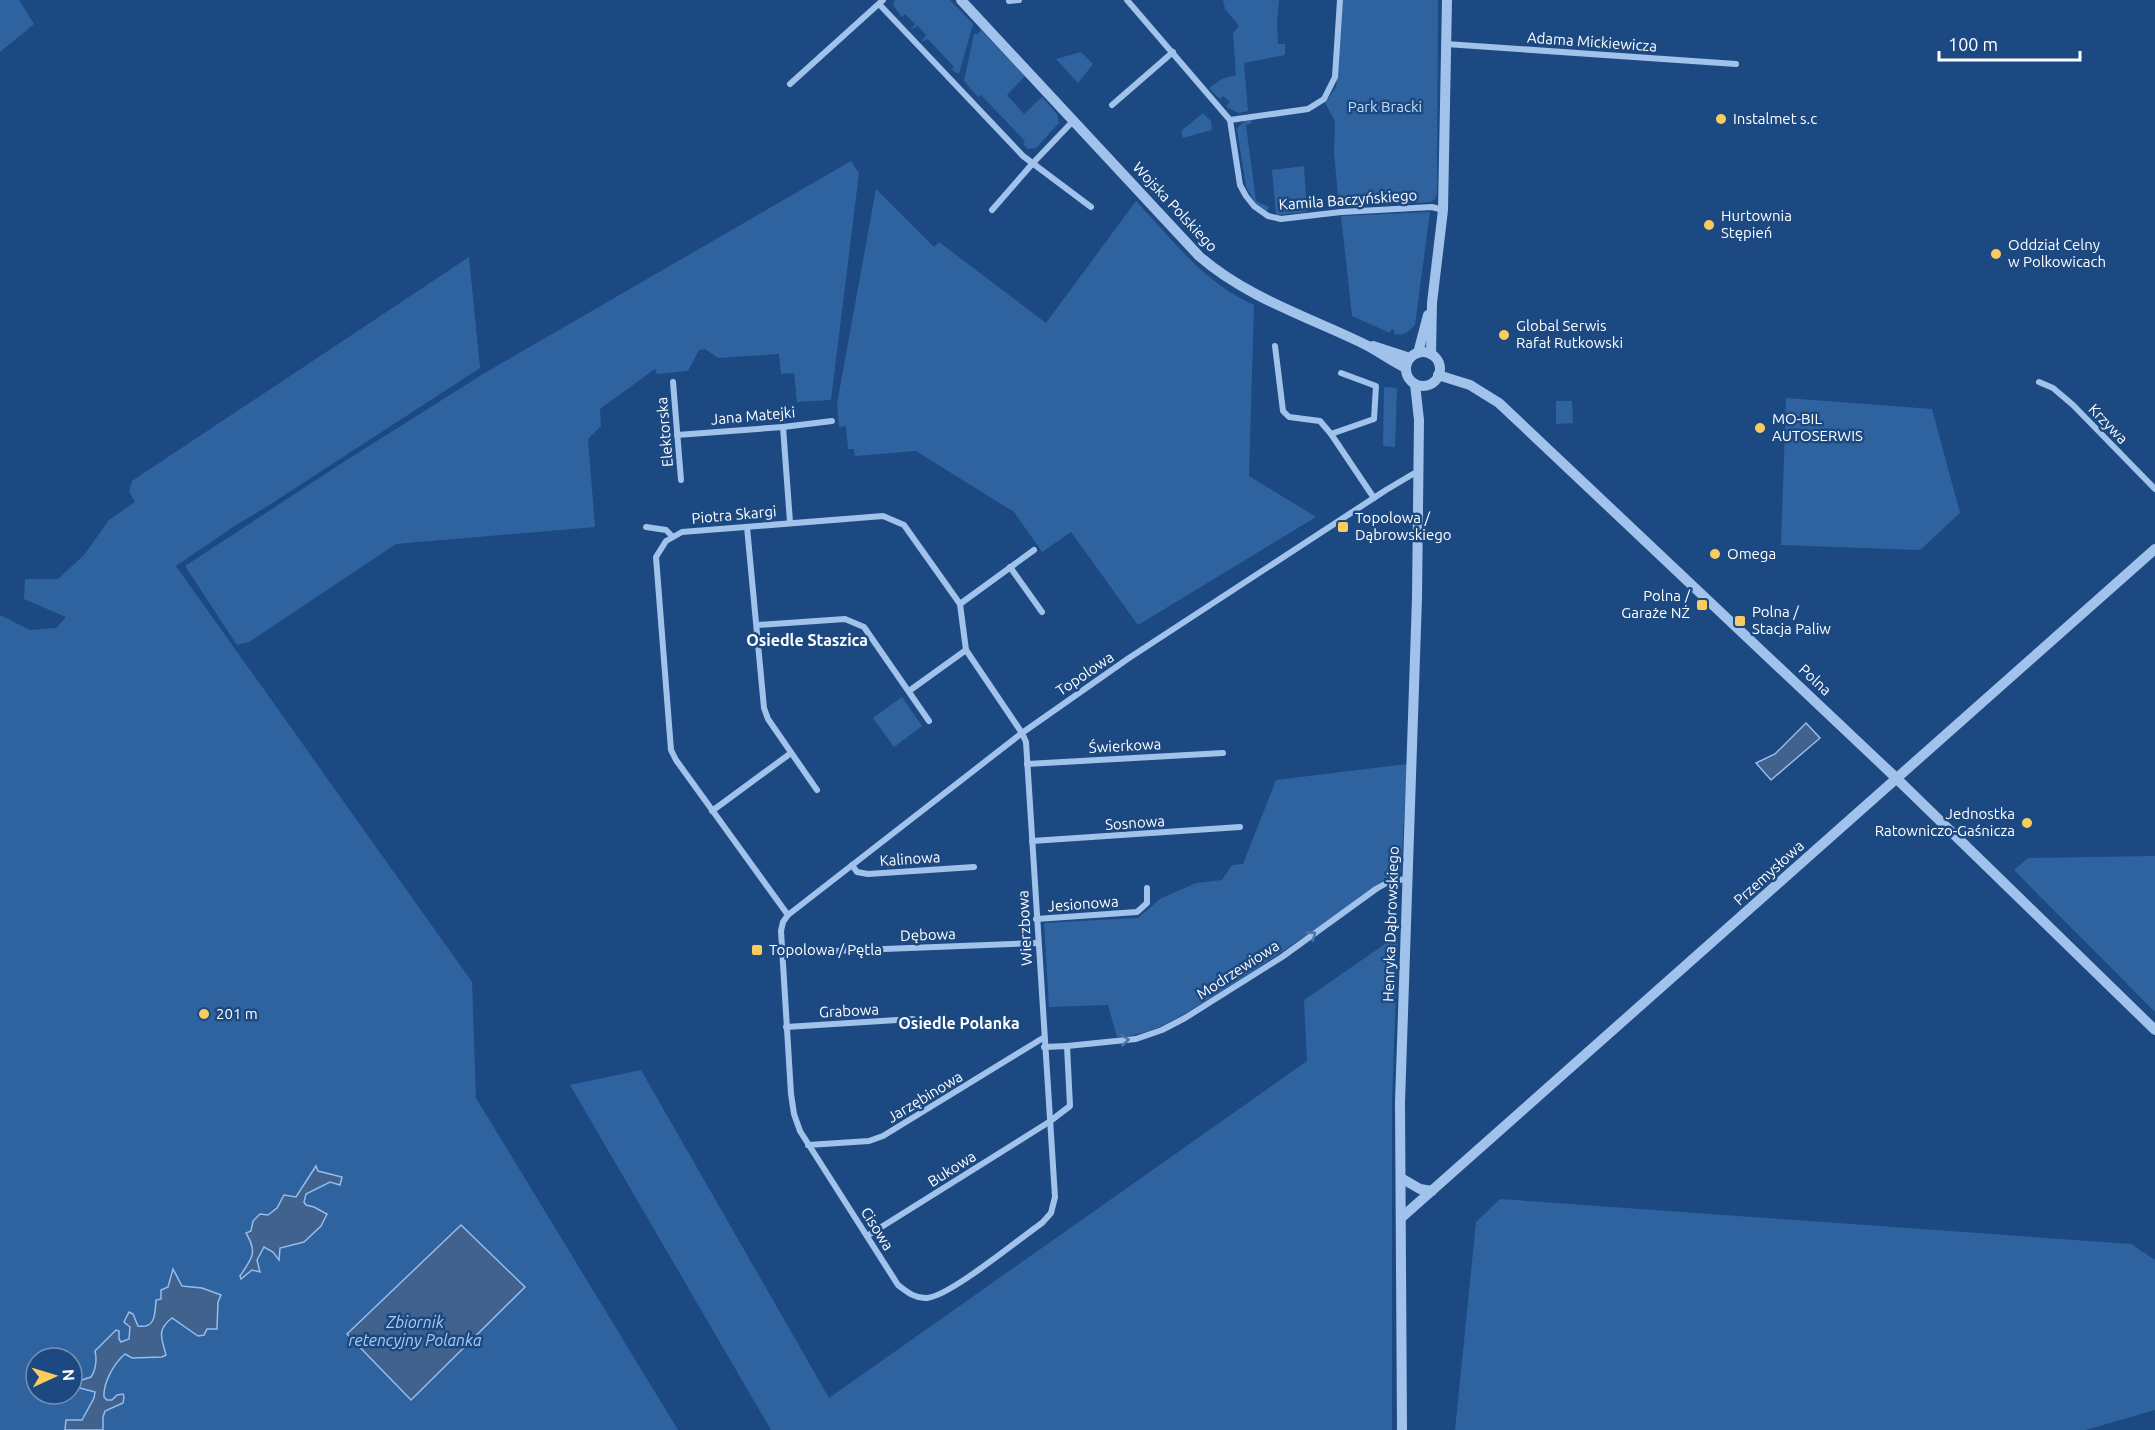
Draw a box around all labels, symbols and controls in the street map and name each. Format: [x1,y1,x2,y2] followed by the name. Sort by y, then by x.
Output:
[1939,24,2080,62] scale bar
[1526,28,1658,55] street label: Adama Mickiewicza
[1948,34,1998,54] text: 100 m
[1348,98,1422,115] park label: Park Bracki
[1733,110,1817,127] place label: Instalmet s.c
[1714,112,1728,126] marker: Instalmet s.c
[1130,158,1221,255] street label: Wojska Polskiego
[1278,186,1418,213] street label: Kamila Baczyńskiego
[1721,207,1792,241] place label: Hurtownia Stępień
[1702,218,1716,232] marker: Hurtownia Stępień
[2008,236,2106,270] place label: Oddział Celny w Polkowicach
[1989,247,2003,261] marker: Oddział Celny w Polkowicach
[1516,317,1623,351] place label: Global Serwis Rafał Rutkowski
[1497,328,1511,342] marker: Global Serwis Rafał Rutkowski
[653,396,676,468] street label: Elektorska
[2085,400,2131,447] street label: Krzywa
[710,403,796,428] street label: Jana Matejki
[1772,410,1863,444] place label: MO-BIL AUTOSERWIS
[1753,421,1767,435] marker: MO-BIL AUTOSERWIS
[691,502,777,527] street label: Piotra Skargi
[1355,509,1452,543] place label: Topolowa / Dąbrowskiego
[1336,520,1350,534] marker: Topolowa / Dąbrowskiego
[1727,545,1776,562] place label: Omega
[1708,547,1722,561] marker: Omega
[1621,587,1690,621] place label: Polna / Garaże NŻ
[1695,598,1709,612] marker: Polna / Garaże NŻ
[1752,603,1831,637] place label: Polna / Stacja Paliw
[1733,614,1747,628] marker: Polna / Stacja Paliw
[746,631,868,649] district label: Osiedle Staszica
[1053,648,1117,699] street label: Topolowa
[1796,661,1835,699] street label: Polna
[1088,735,1162,756] street label: Świerkowa
[1875,805,2015,839] place label: Jednostka Ratowniczo-Gaśnicza
[1105,812,1165,833] street label: Sosnowa
[2020,816,2034,830] marker: Jednostka Ratowniczo-Gaśnicza
[1730,837,1807,909] street label: Przemysłowa
[1379,846,1402,1002] street label: Henryka Dąbrowskiego
[879,848,941,869] street label: Kalinowa
[1014,890,1035,966] street label: Wierzbowa
[1047,893,1119,914] street label: Jesionowa
[900,925,956,944] street label: Dębowa
[1305,931,1316,942] one-way arrow
[1193,937,1282,1003] street label: Modrzewiowa
[769,941,882,958] place label: Topolowa / Pętla
[750,943,764,957] marker: Topolowa / Pętla
[818,1000,879,1021] street label: Grabowa
[216,1005,258,1022] place label: 201 m
[197,1007,211,1021] marker: 201 m
[898,1014,1020,1032] district label: Osiedle Polanka
[1120,1034,1129,1047] one-way arrow
[884,1067,966,1126] street label: Jarzębinowa
[925,1147,979,1190] street label: Bukowa
[858,1204,897,1253] street label: Cisowa
[348,1313,482,1349] water label: Zbiornik retencyjny Polanka
[24,1346,84,1406] north arrow
[60,1368,78,1382] text: N

